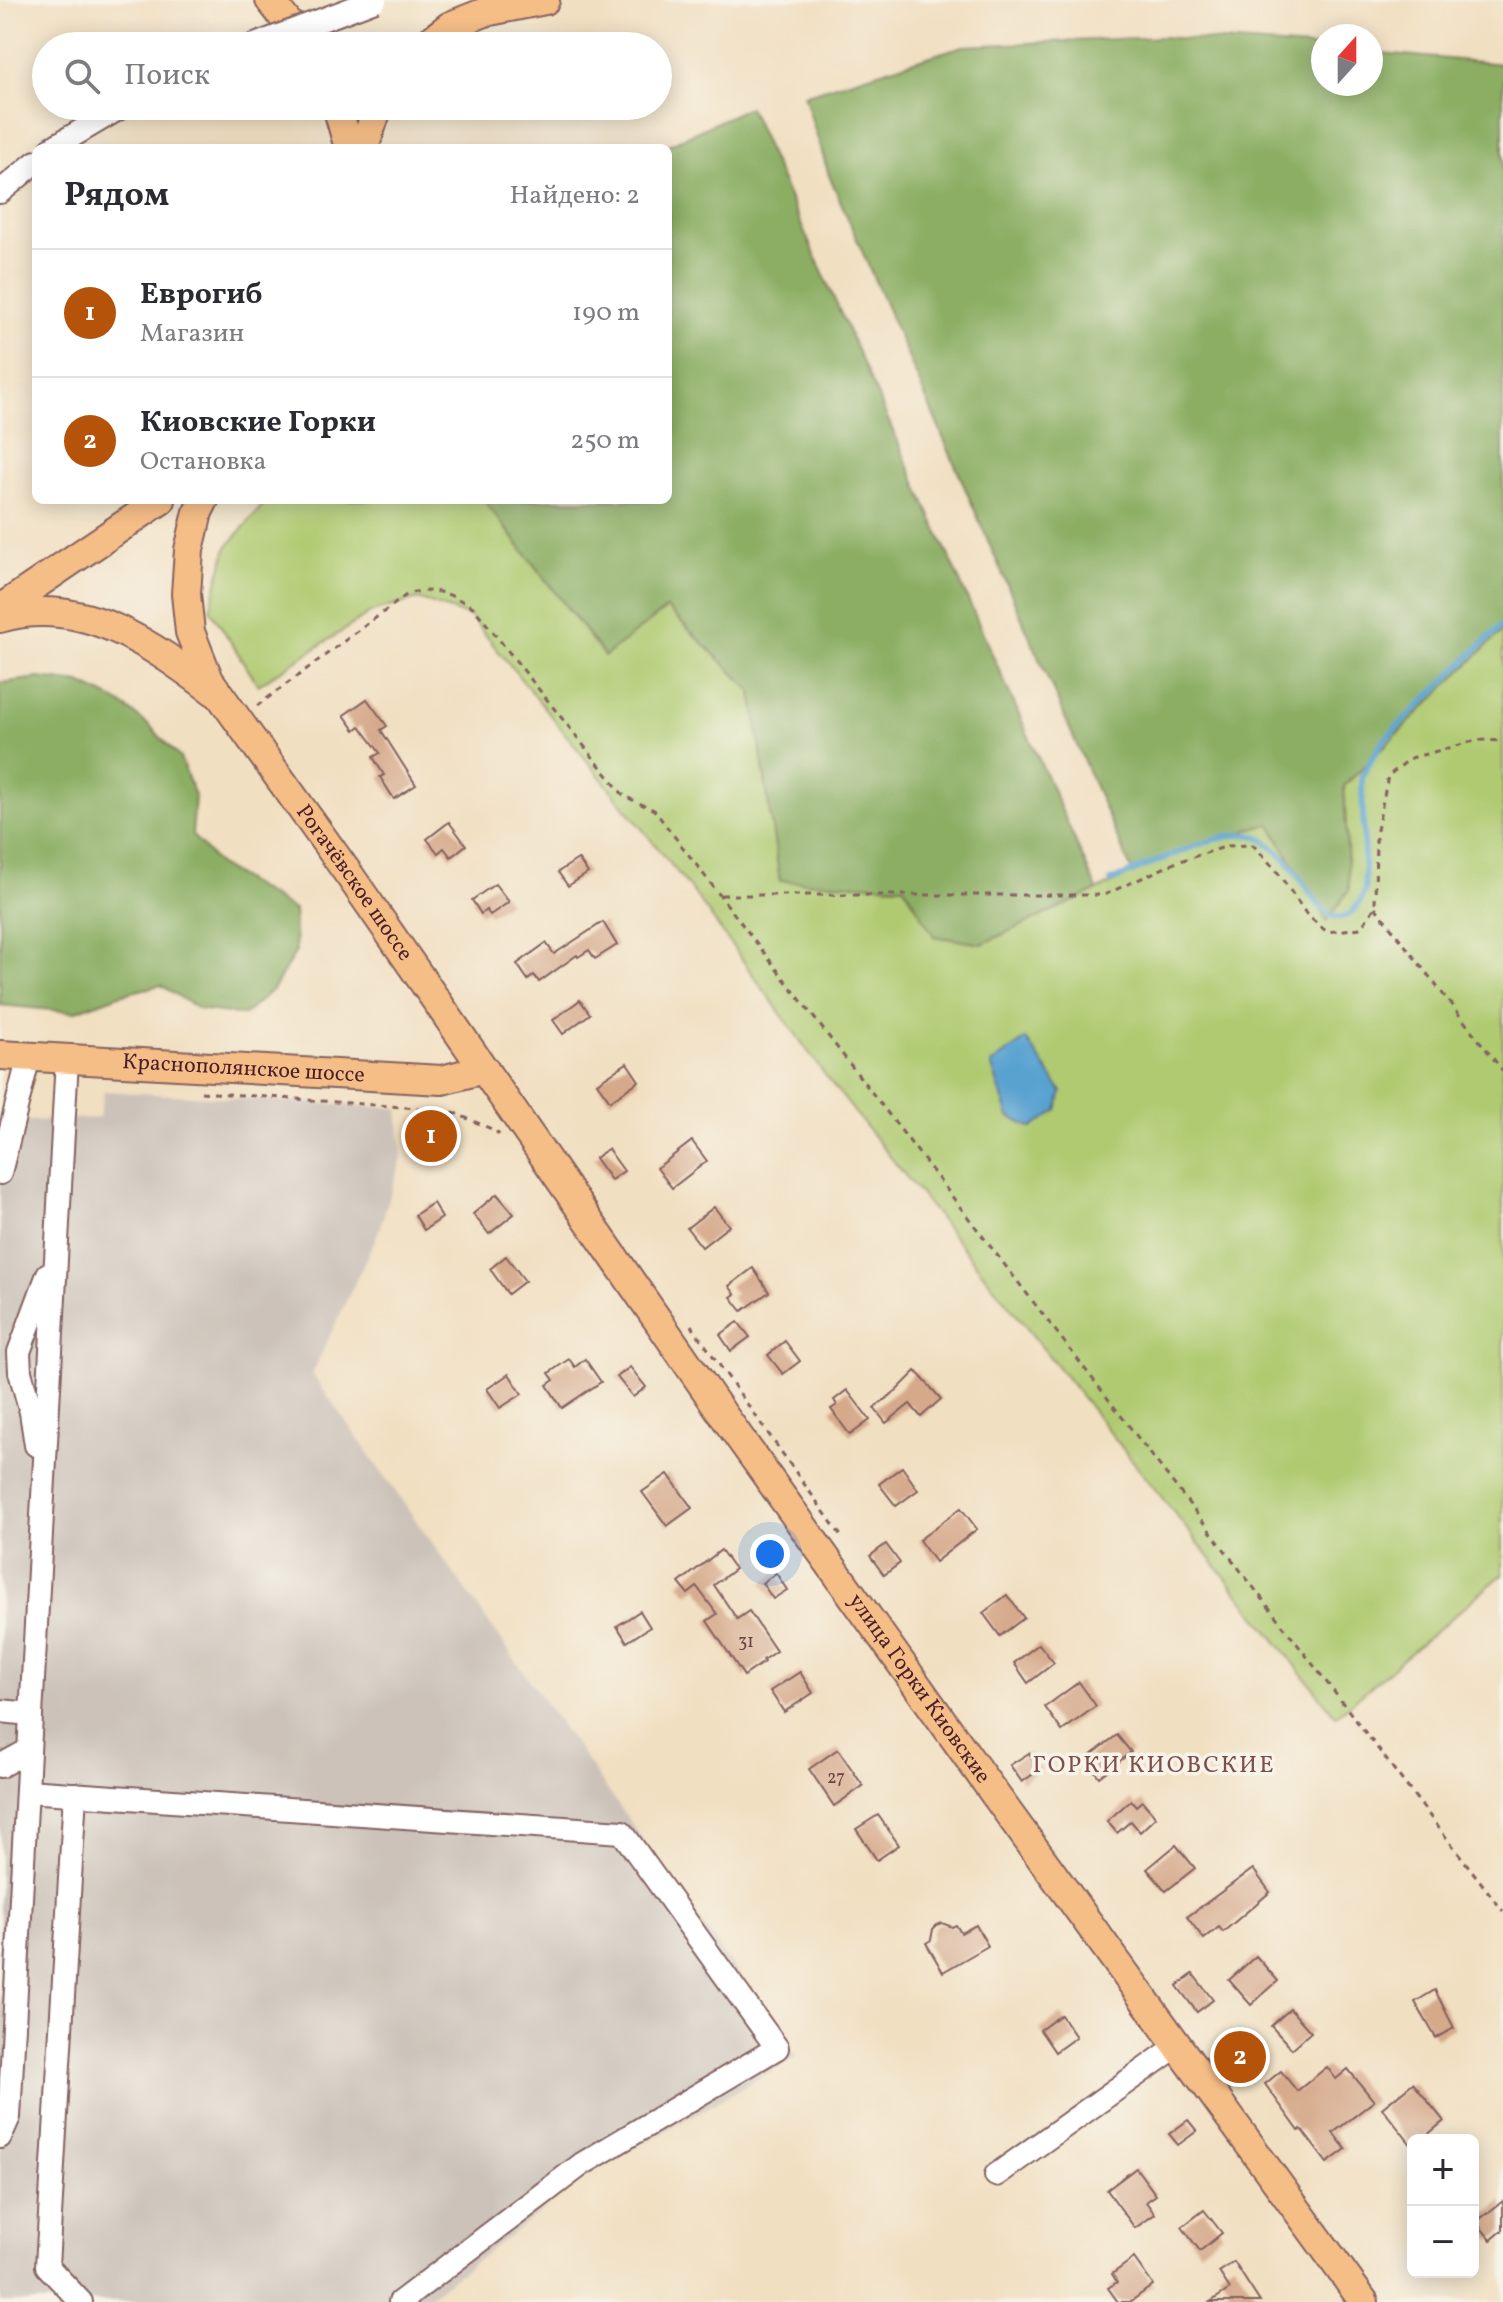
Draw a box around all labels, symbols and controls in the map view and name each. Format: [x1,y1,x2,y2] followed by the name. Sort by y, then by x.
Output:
[1311,24,1383,96] north arrow
[32,32,672,120] search box
[60,54,104,98] icon: search
[124,55,210,97] text: Поиск
[64,173,169,220] text: Рядом
[510,178,640,214] text: Найдено: 2
[140,274,263,316] text: Еврогиб
[85,295,95,331] text: 1
[572,295,640,331] text: 190 m
[140,316,244,352] text: Магазин
[140,402,376,444] text: Киовские Горки
[83,423,97,459] text: 2
[570,423,640,459] text: 250 m
[140,444,266,480] text: Остановка
[288,798,420,968] street label: Рогачёвское шоссе
[122,1046,366,1091] street label: Краснополянское шоссе
[405,1106,457,1166] pin: 1
[750,1534,790,1574] your location
[840,1587,998,1790] street label: улица Горки Киовские
[738,1630,754,1655] house number: 31
[1032,1749,1276,1783] district label: ГОРКИ КИОВСКИЕ
[827,1766,845,1791] house number: 27
[1214,2027,1266,2087] pin: 2
[1407,2134,1479,2278] map controls
[1407,2134,1479,2206] button: +
[1407,2206,1479,2278] button: −

